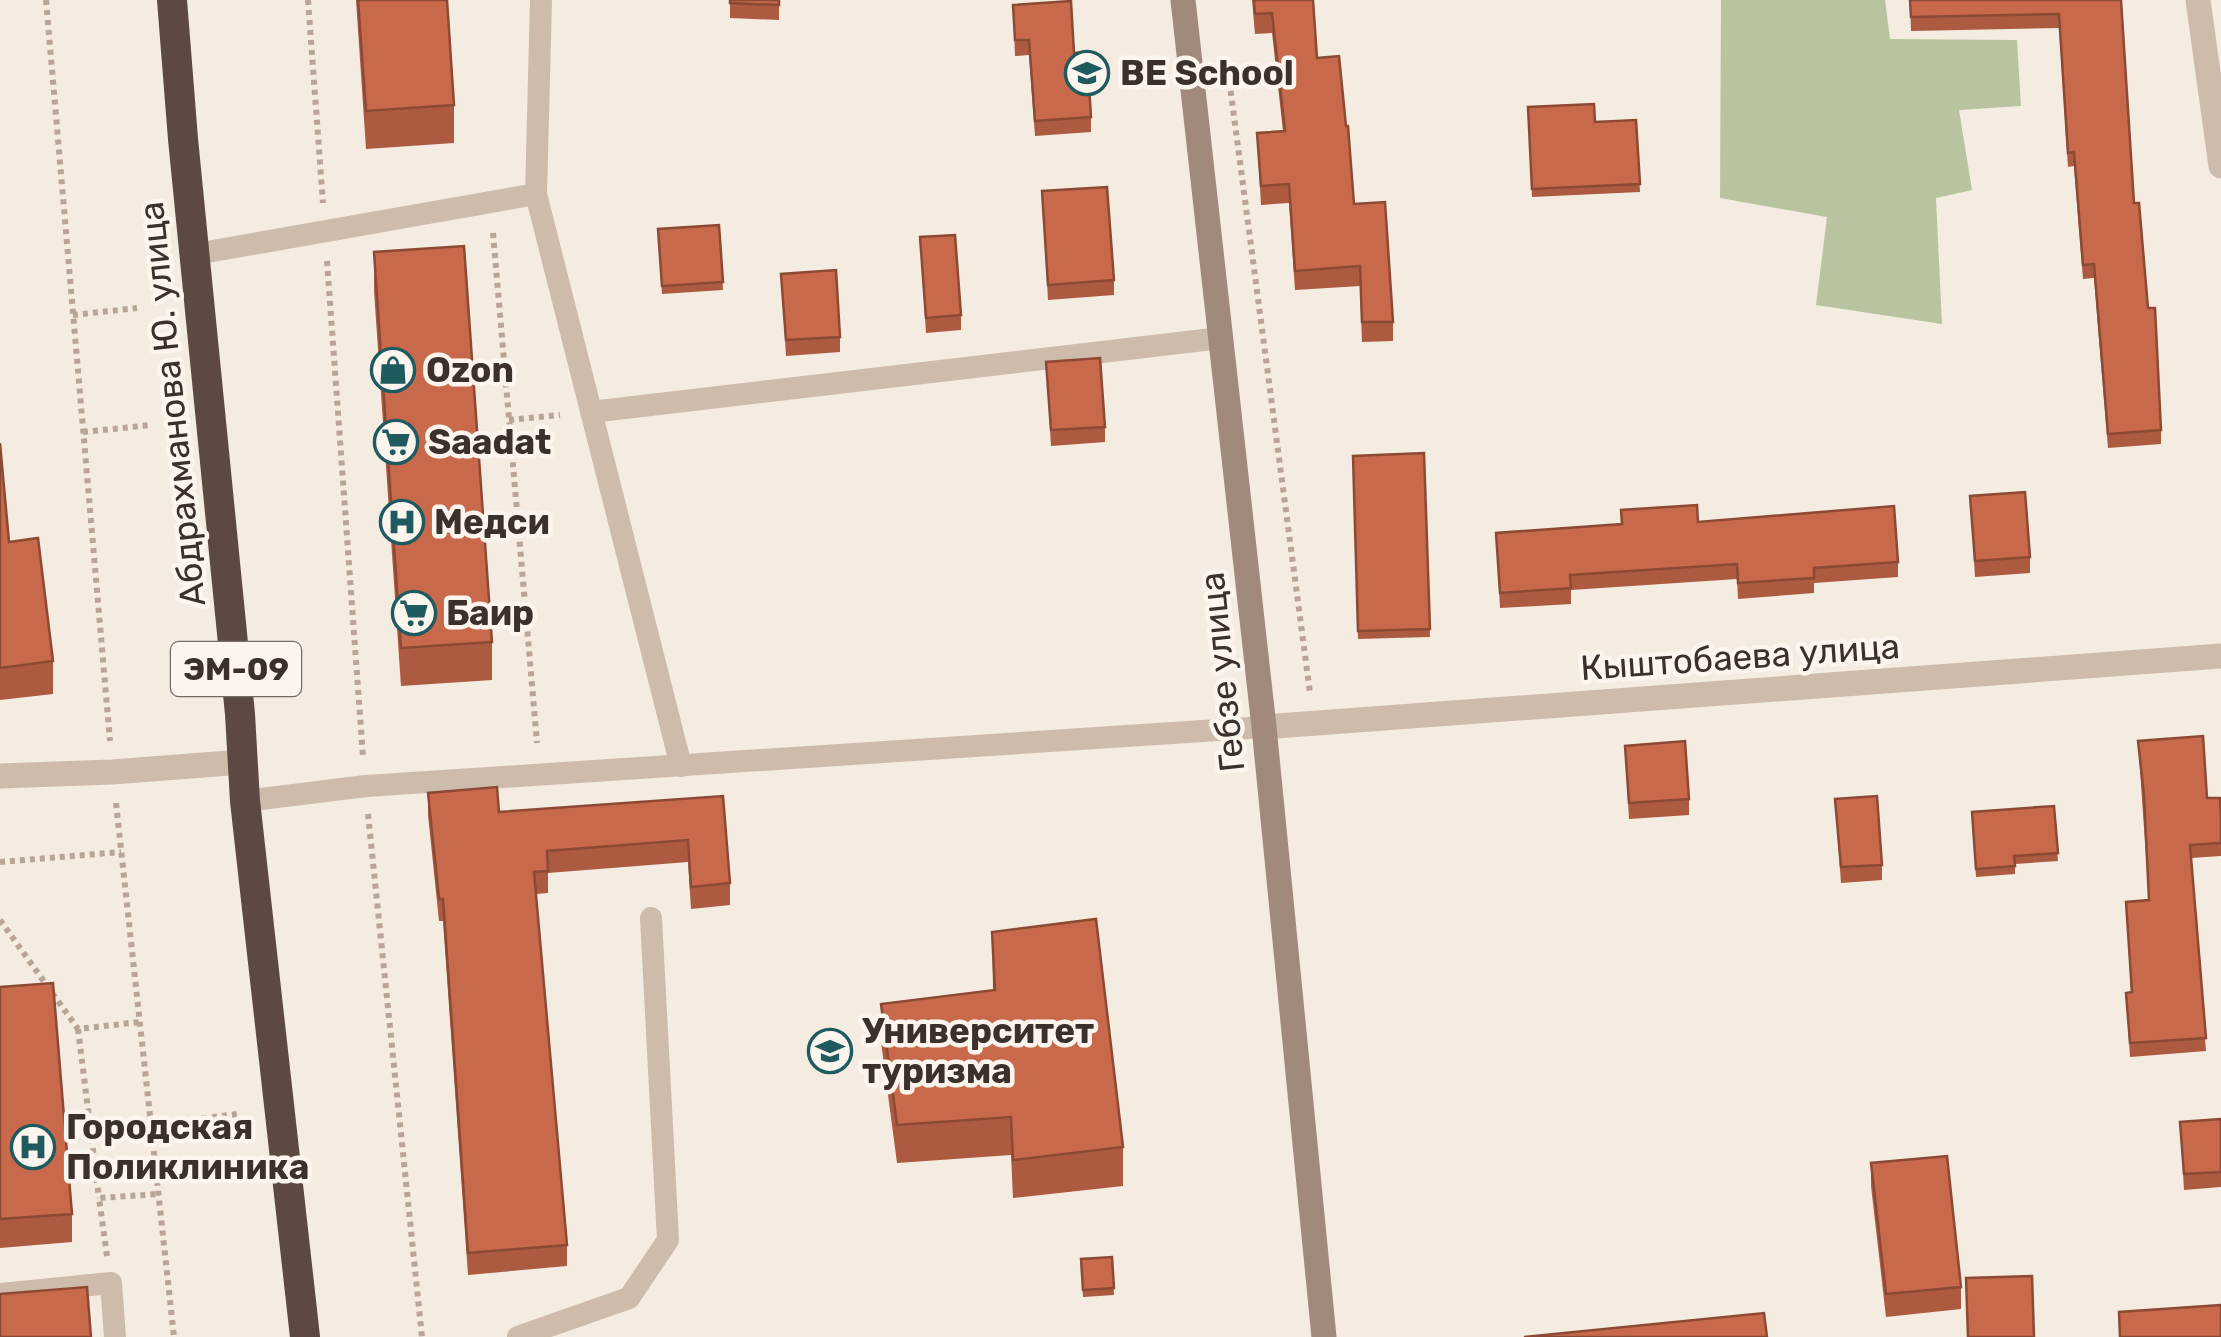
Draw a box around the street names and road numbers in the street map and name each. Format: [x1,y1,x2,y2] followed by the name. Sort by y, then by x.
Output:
[130,200,214,608] street label: Абдрахманова Ю. улица
[1191,570,1253,774] street label: Гебзе улица
[1579,625,1901,689] street label: Кыштобаева улица
[171,642,301,696] road number: ЭМ-09

